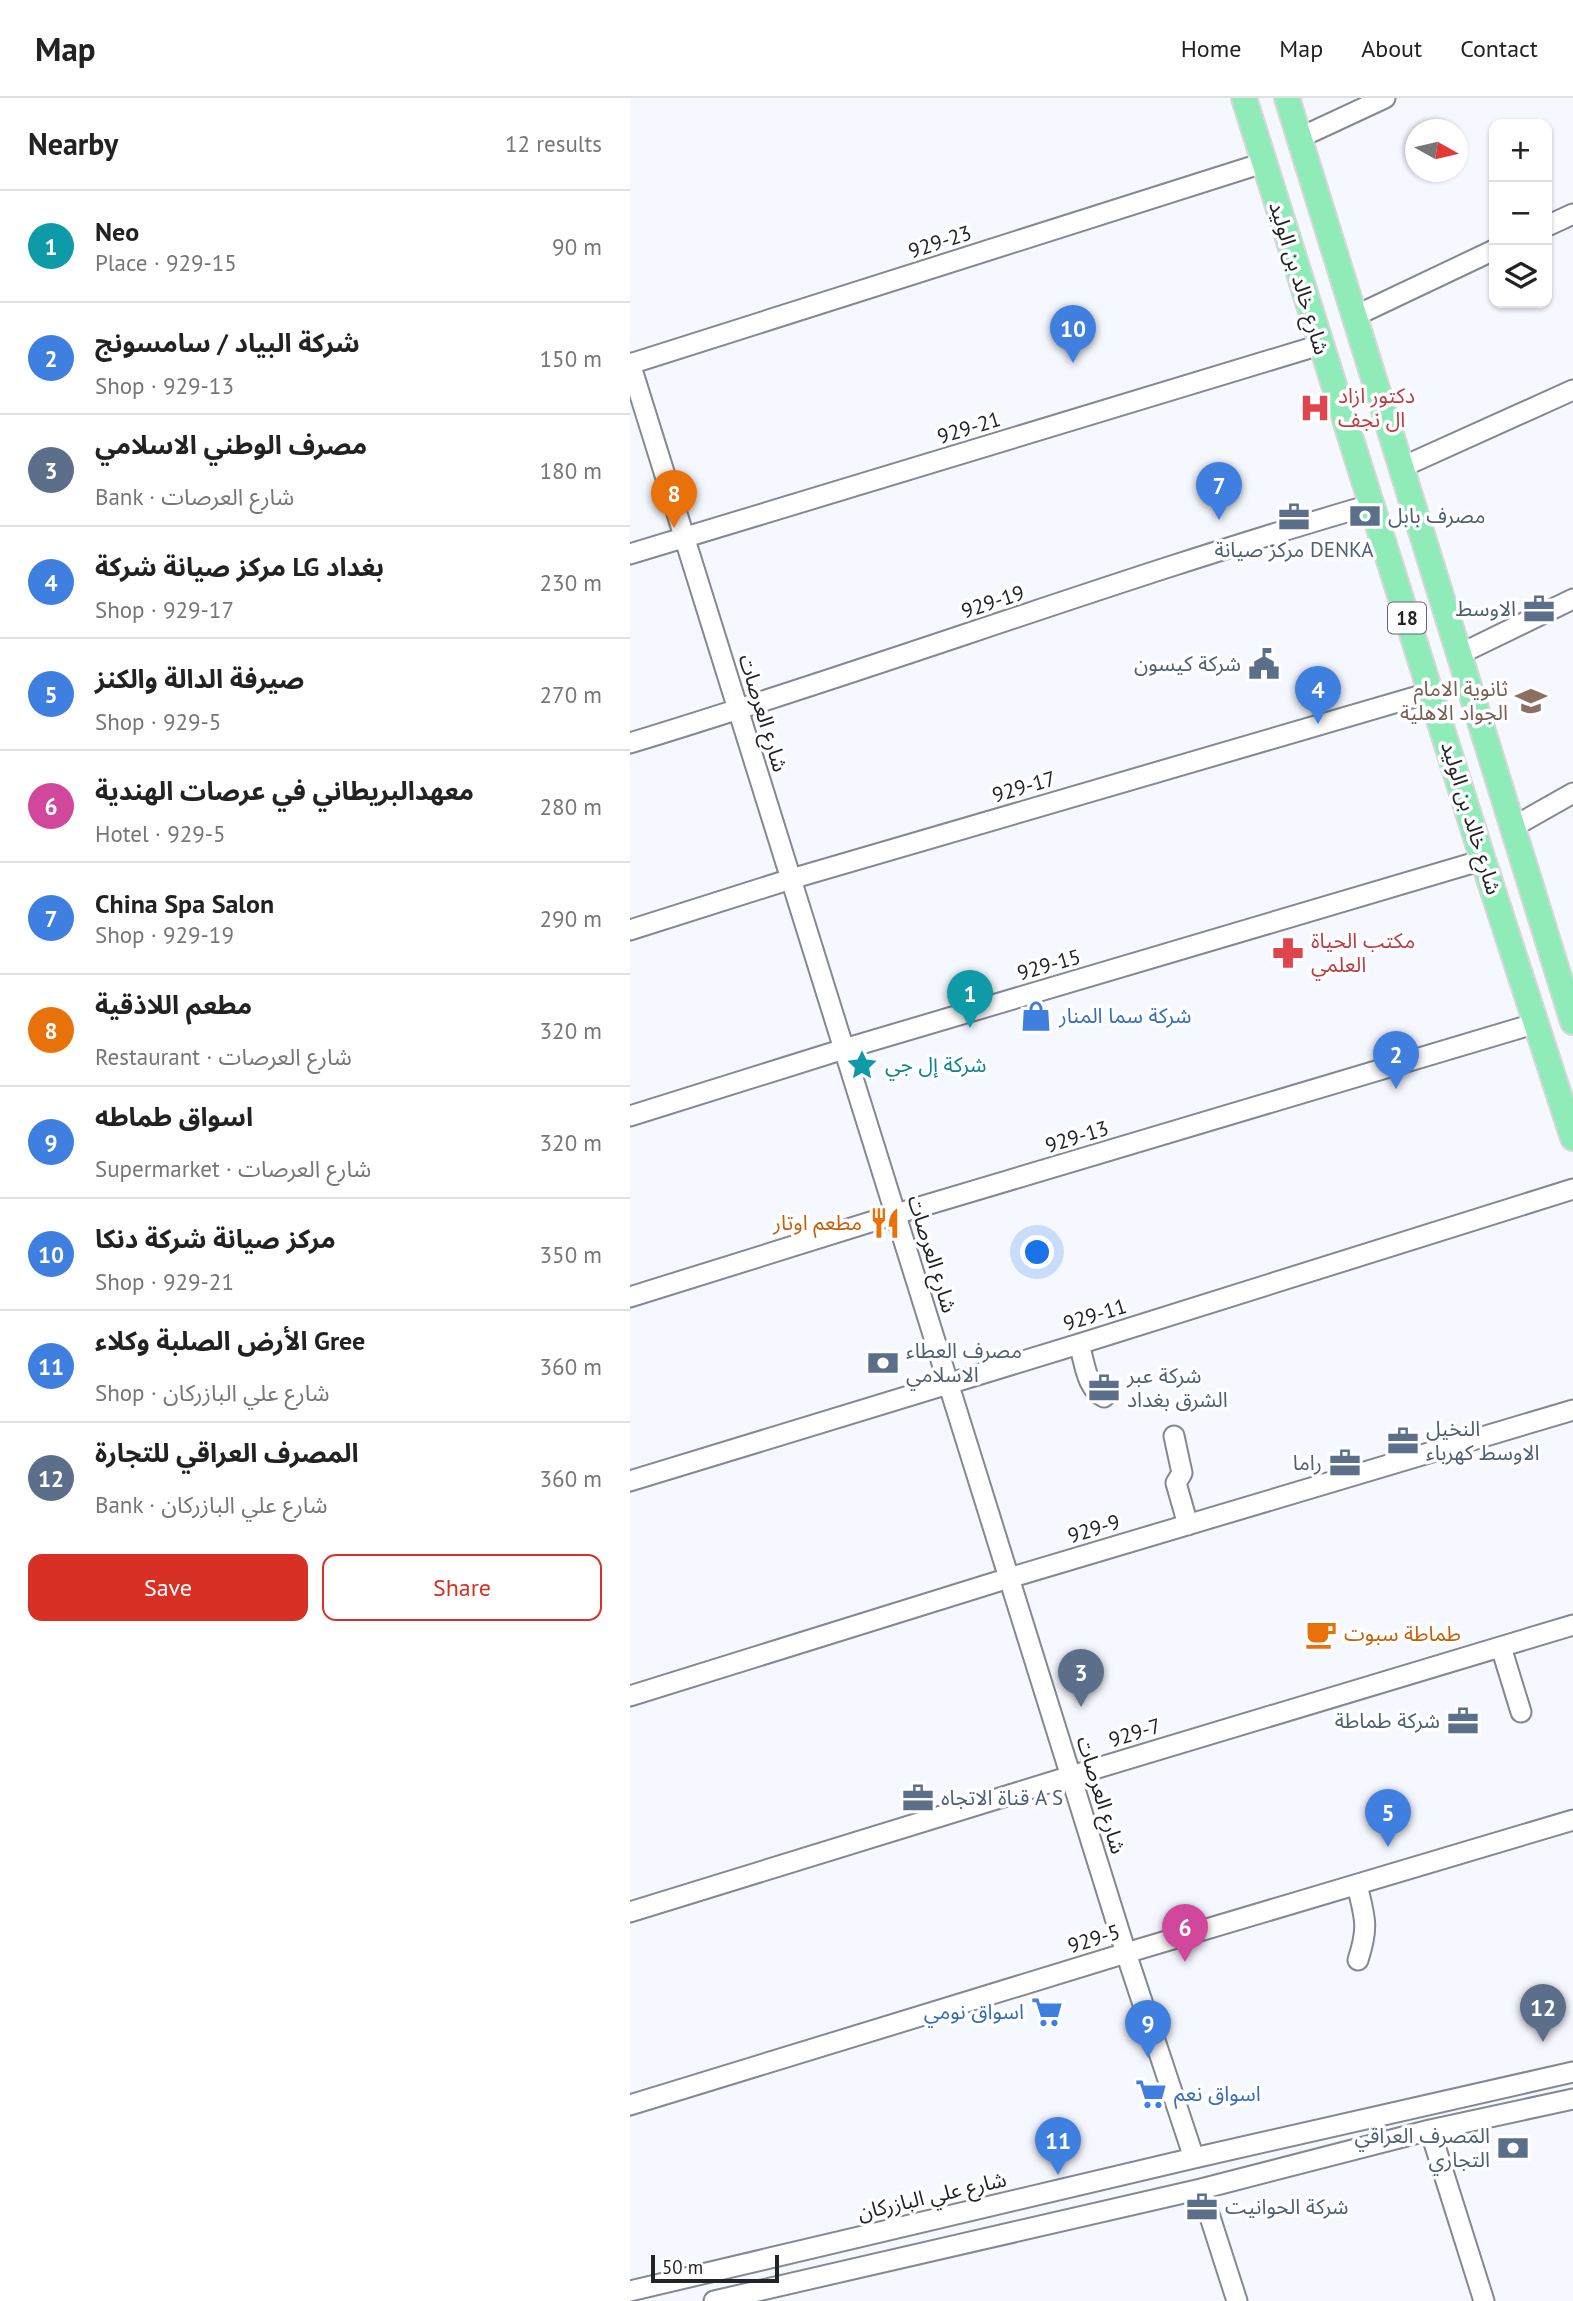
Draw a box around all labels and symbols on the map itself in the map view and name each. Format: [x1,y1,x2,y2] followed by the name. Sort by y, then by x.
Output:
[1405,119,1468,182] north arrow
[1261,198,1336,358] street label: شارع خالد بن الوليد
[905,219,975,264] street label: 929-23
[1050,305,1096,363] pin: 10
[1338,382,1415,433] place label: دكتور ازاد ال نجف
[1298,391,1332,425] hospital icon: دكتور ازاد ال نجف
[934,405,1004,450] street label: 929-21
[1196,462,1242,520] pin: 7
[651,470,697,528] pin: 8
[1348,499,1382,533] bank icon: مصرف بابل
[1277,500,1311,534] office icon: مركز صيانة DENKA
[1388,502,1486,529] place label: مصرف بابل
[1214,536,1374,563] place label: مركز صيانة DENKA
[958,579,1028,624] street label: 929-19
[1522,592,1556,626] office icon: الاوسط
[1455,595,1516,622] place label: الاوسط
[1388,603,1426,634] road number: 18
[1247,647,1281,681] public building icon: شركة كيسون
[1134,650,1241,677] place label: شركة كيسون
[731,651,794,776] street label: شارع العرصات
[1295,666,1341,724] pin: 4
[1400,675,1508,726] place label: ثانوية الامام الجواد الاهلية
[1514,684,1548,718] school or university icon: ثانوية الامام الجواد الاهلية
[1433,738,1508,898] street label: شارع خالد بن الوليد
[989,765,1059,808] street label: 929-17
[1311,927,1415,981] place label: مكتب الحياة العلمي
[1271,936,1305,970] pharmacy icon: مكتب الحياة العلمي
[1014,943,1084,986] street label: 929-15
[947,970,993,1028] pin: 1
[1019,999,1053,1033] shop icon: شركة سما المنار
[1058,1002,1191,1029] place label: شركة سما المنار
[1373,1031,1419,1089] pin: 2
[845,1048,879,1082] place icon: شركة إل جي
[885,1051,986,1081] place label: شركة إل جي
[1042,1114,1112,1159] street label: 929-13
[900,1192,963,1317] street label: شارع العرصات
[868,1206,902,1240] restaurant icon: مطعم اوتار
[772,1209,862,1238] place label: مطعم اوتار
[1020,1235,1054,1269] your location
[1060,1292,1130,1337] street label: 929-11
[906,1337,1022,1391] place label: مصرف العطاء الاسلامي
[866,1346,900,1380] bank icon: مصرف العطاء الاسلامي
[1126,1362,1228,1413] place label: شركة عبر الشرق بغداد
[1087,1371,1121,1405] office icon: شركة عبر الشرق بغداد
[1426,1415,1540,1466] place label: النخيل الاوسط كهرباء
[1386,1424,1420,1458] office icon: النخيل الاوسط كهرباء
[1328,1446,1362,1480] office icon: راما
[1293,1449,1322,1476] place label: راما
[1064,1508,1123,1549] street label: 929-9
[1304,1617,1338,1651] cafe icon: طماطة سبوت
[1344,1620,1461,1647] place label: طماطة سبوت
[1058,1649,1104,1707] pin: 3
[1446,1704,1480,1738] office icon: شركة طماطة
[1335,1707,1440,1734] place label: شركة طماطة
[1105,1712,1164,1753] street label: 929-7
[1069,1733,1132,1858] street label: شارع العرصات
[901,1781,935,1815] office icon: قناة الاتجاه A S
[941,1784,1063,1811] place label: قناة الاتجاه A S
[1365,1789,1411,1847] pin: 5
[1162,1904,1208,1962] pin: 6
[1064,1918,1123,1959] street label: 929-5
[1520,1984,1566,2042] pin: 12
[1030,1995,1064,2029] supermarket icon: اسواق نومي
[924,1998,1024,2028] place label: اسواق نومي
[1125,2000,1171,2058] pin: 9
[1134,2077,1168,2111] supermarket icon: اسواق نعم
[1174,2080,1261,2109] place label: اسواق نعم
[1035,2117,1081,2175] pin: 11
[1355,2122,1490,2176] place label: المصرف العراقي التجاري
[1496,2131,1530,2165] bank icon: المصرف العراقي التجاري
[855,2165,1010,2229] street label: شارع علي البازركان
[1185,2190,1219,2224] office icon: شركة الحوانيت
[1225,2193,1349,2220] place label: شركة الحوانيت
[651,2252,779,2284] scale bar

